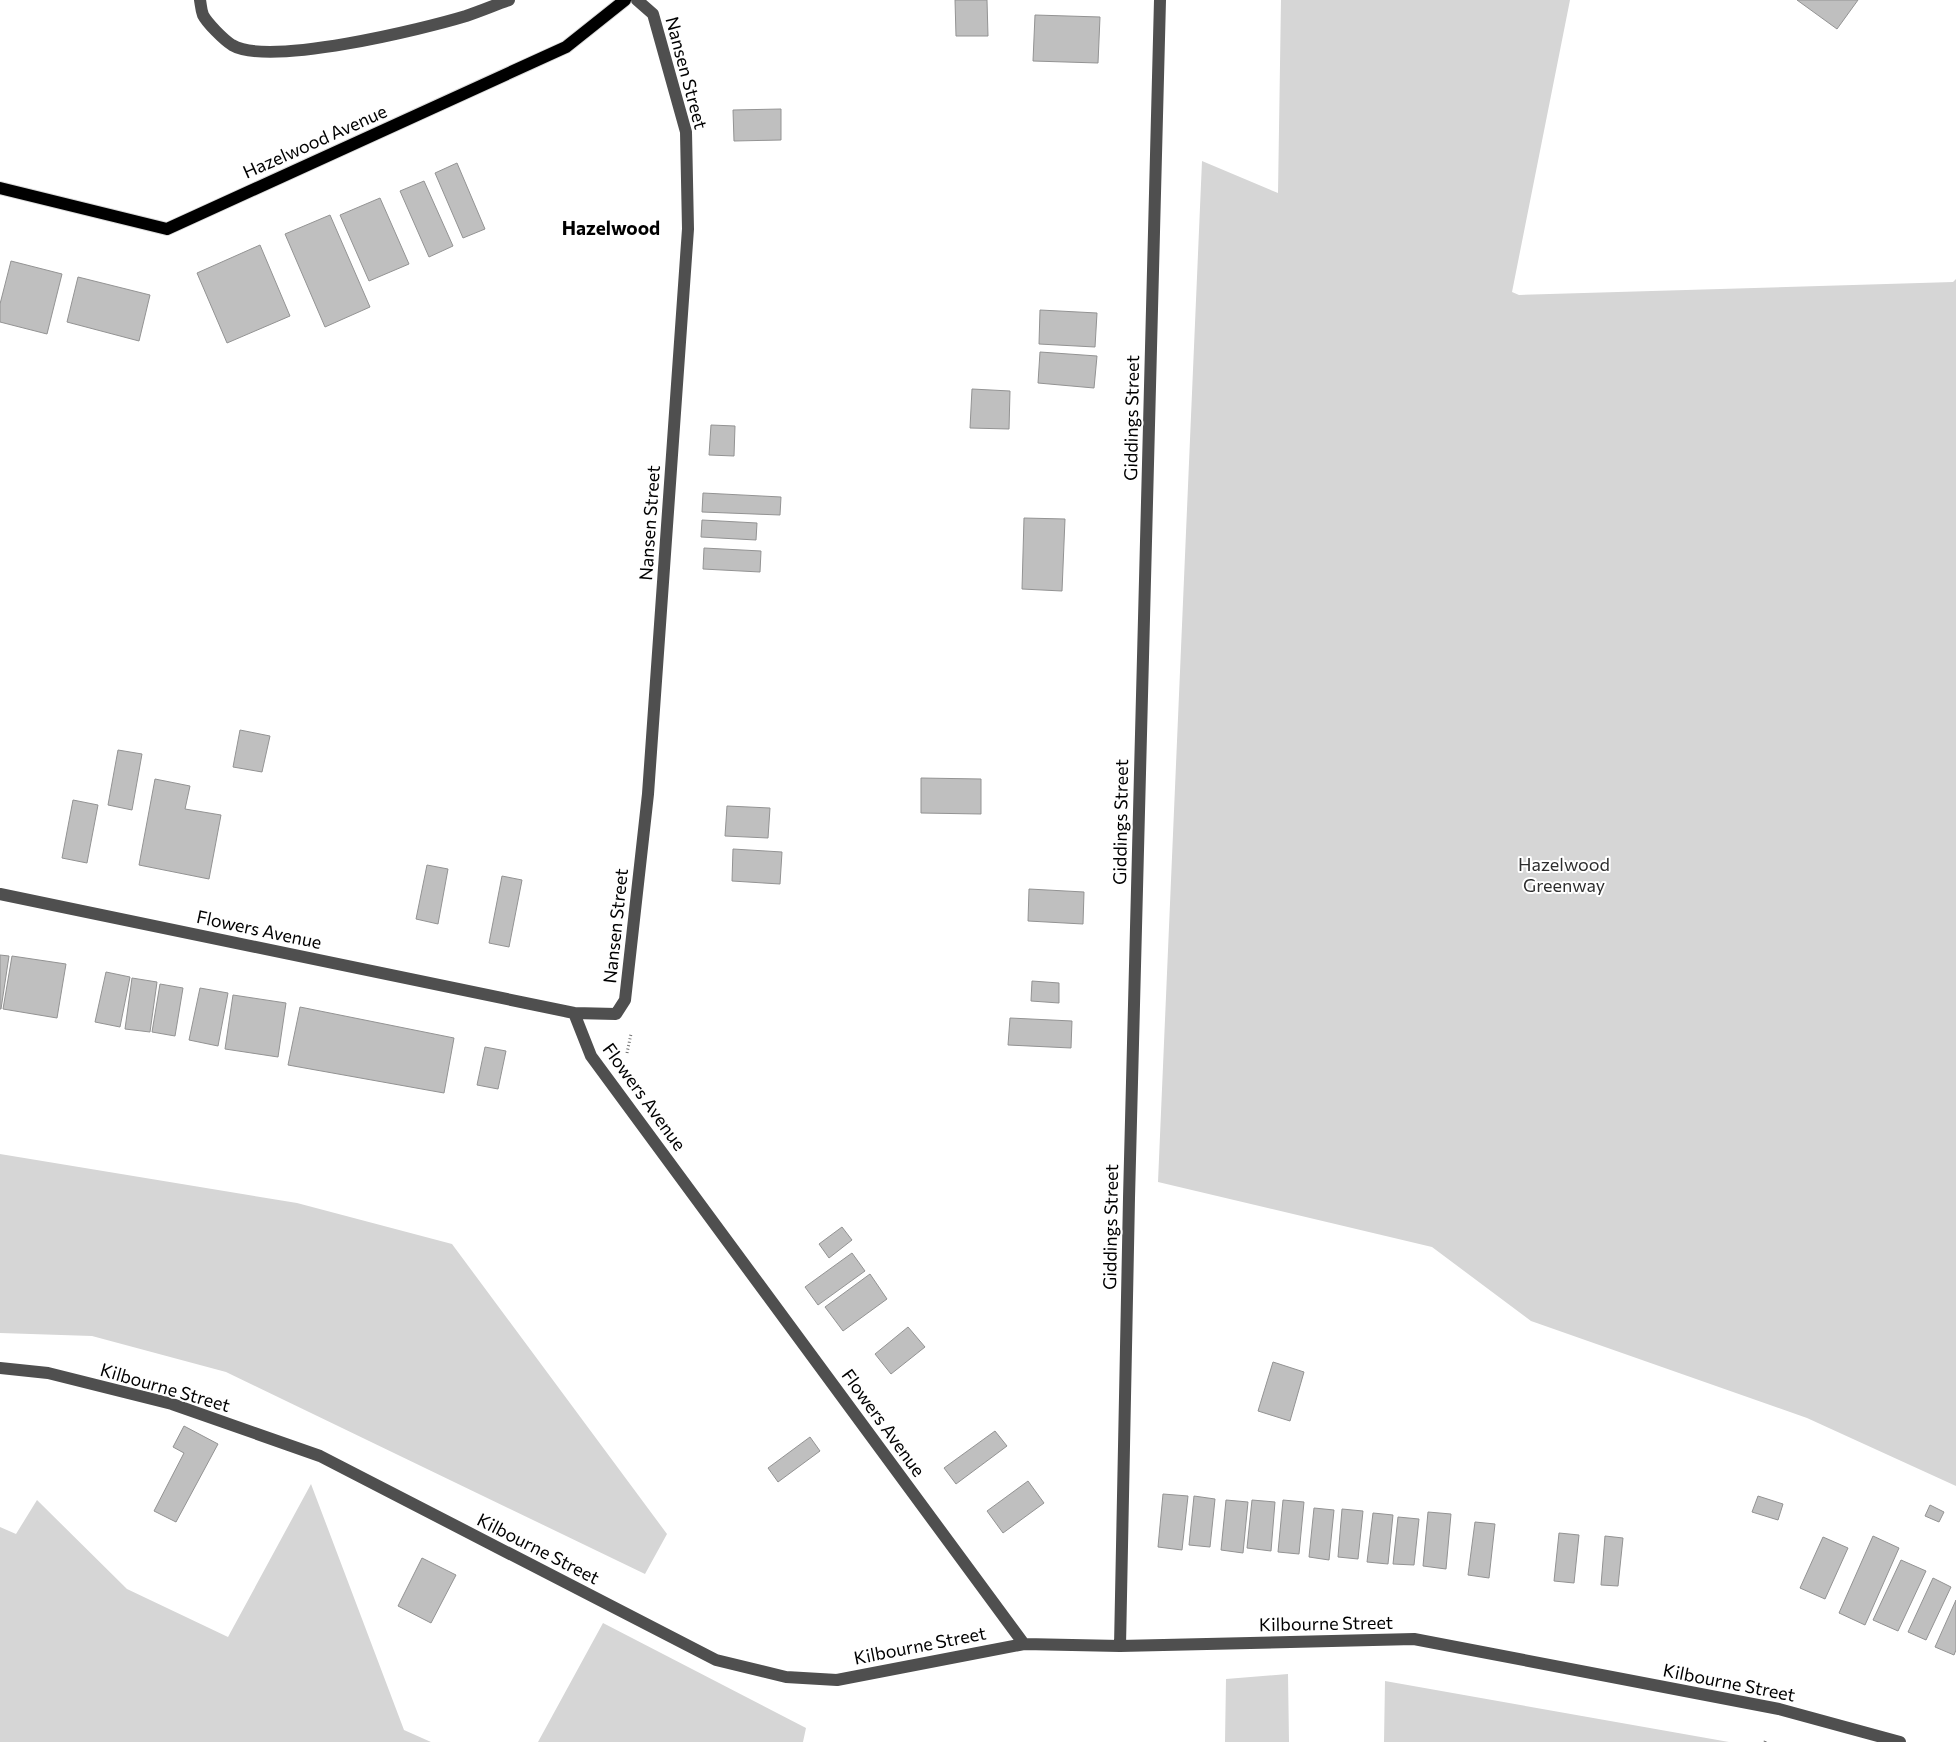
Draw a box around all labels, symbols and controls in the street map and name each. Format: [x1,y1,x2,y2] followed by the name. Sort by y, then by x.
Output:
[661,14,713,131] street label: Nansen Street
[239,99,390,183] street label: Hazelwood Avenue
[562,216,660,239] district label: Hazelwood
[1119,355,1143,481] street label: Giddings Street
[634,464,664,581] street label: Nansen Street
[1108,759,1132,885] street label: Giddings Street
[1518,853,1610,896] park label: Hazelwood Greenway
[598,867,632,985] street label: Nansen Street
[195,905,324,953] street label: Flowers Avenue
[598,1038,691,1154] street label: Flowers Avenue
[1098,1164,1122,1290] street label: Giddings Street
[98,1358,233,1416] street label: Kilbourne Street
[837,1364,930,1480] street label: Flowers Avenue
[474,1508,603,1588] street label: Kilbourne Street
[1259,1611,1393,1635] street label: Kilbourne Street
[852,1621,988,1669] street label: Kilbourne Street
[1661,1658,1797,1706] street label: Kilbourne Street

